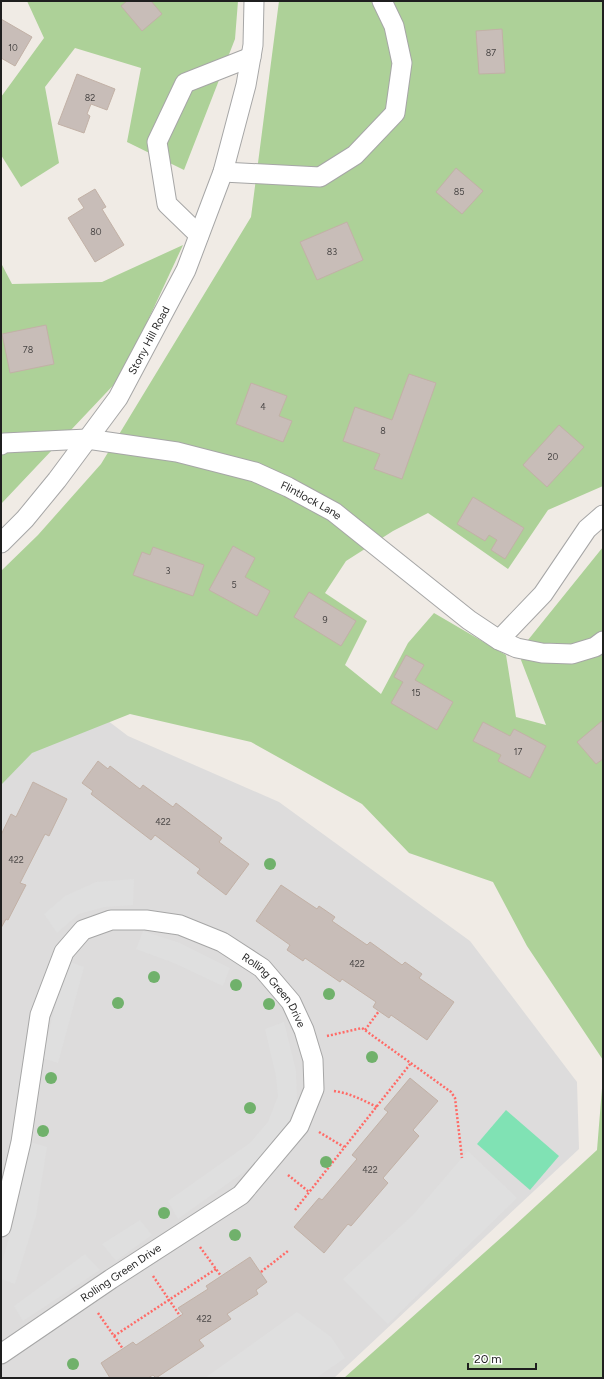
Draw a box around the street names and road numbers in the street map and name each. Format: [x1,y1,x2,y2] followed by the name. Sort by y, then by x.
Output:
[125,304,172,377] street label: Stony Hill Road
[279,478,344,522] street label: Flintlock Lane
[240,950,308,1029] street label: Rolling Green Drive
[78,1241,164,1305] street label: Rolling Green Drive

